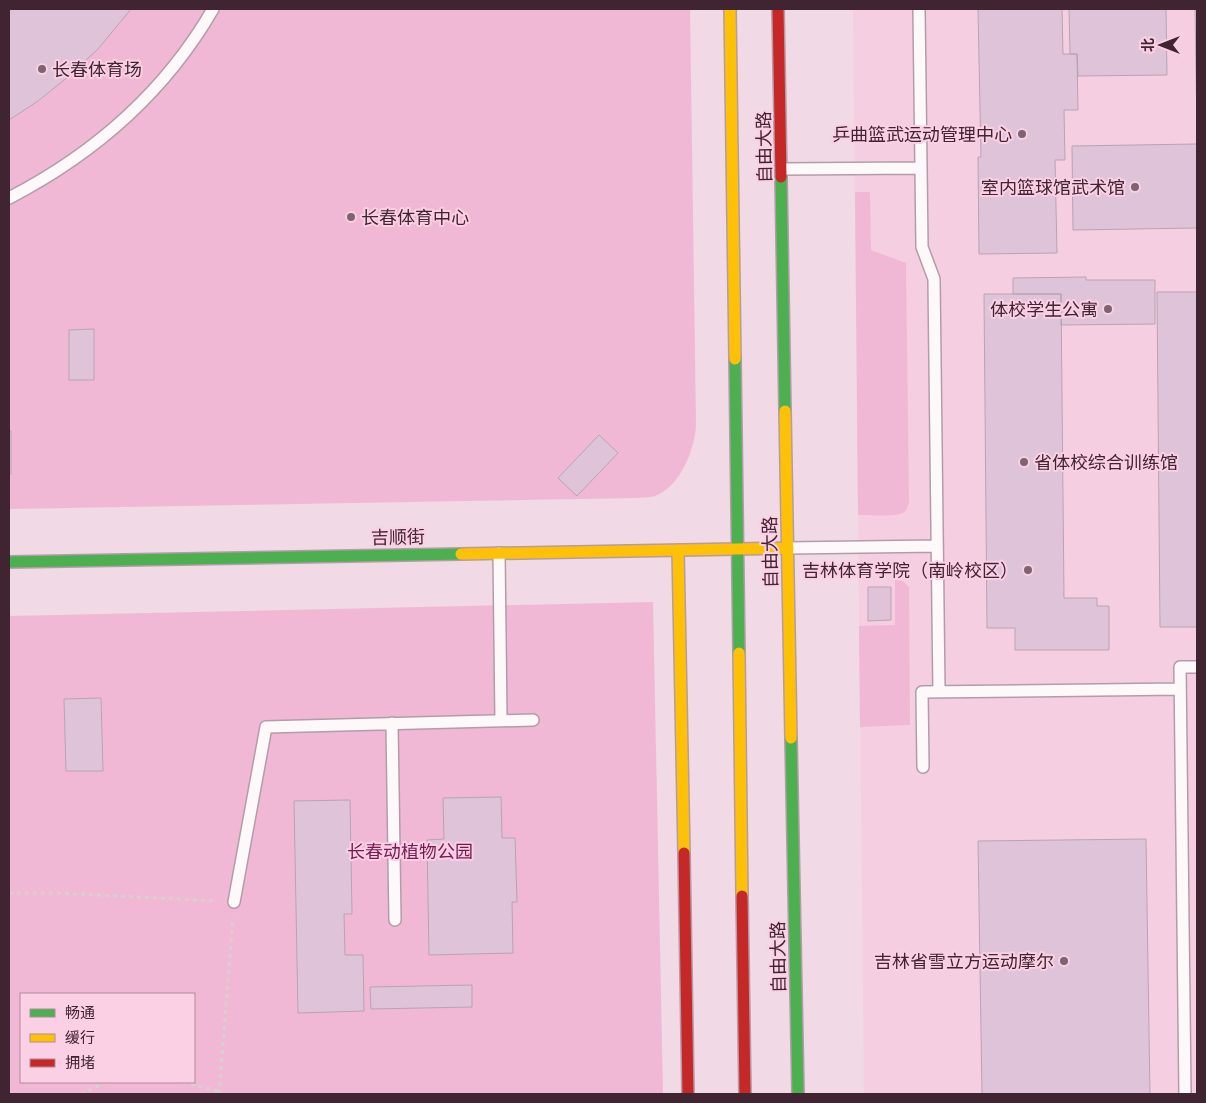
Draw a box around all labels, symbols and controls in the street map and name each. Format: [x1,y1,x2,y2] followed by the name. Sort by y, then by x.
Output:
[1136,20,1186,70] north arrow
[1140,38,1156,52] text: 北
[52,59,142,80] place label: 长春体育场
[36,63,48,75] marker: 长春体育场
[753,111,775,183] street label: 自由大路
[832,124,1012,145] place label: 乒曲篮武运动管理中心
[1016,128,1028,140] marker: 乒曲篮武运动管理中心
[981,177,1125,198] place label: 室内篮球馆武术馆
[1129,181,1141,193] marker: 室内篮球馆武术馆
[361,207,469,228] place label: 长春体育中心
[345,211,357,223] marker: 长春体育中心
[990,299,1098,320] place label: 体校学生公寓
[1102,303,1114,315] marker: 体校学生公寓
[1034,452,1178,473] place label: 省体校综合训练馆
[1018,456,1030,468] marker: 省体校综合训练馆
[759,516,781,588] street label: 自由大路
[371,526,425,548] street label: 吉顺街
[802,560,1018,581] place label: 吉林体育学院（南岭校区）
[1022,564,1034,576] marker: 吉林体育学院（南岭校区）
[347,841,473,862] park label: 长春动植物公园
[767,921,789,993] street label: 自由大路
[874,951,1054,972] place label: 吉林省雪立方运动摩尔
[1058,955,1070,967] marker: 吉林省雪立方运动摩尔
[20,993,195,1083] legend
[65,1004,95,1022] text: 畅通
[65,1029,95,1047] text: 缓行
[65,1054,95,1072] text: 拥堵

